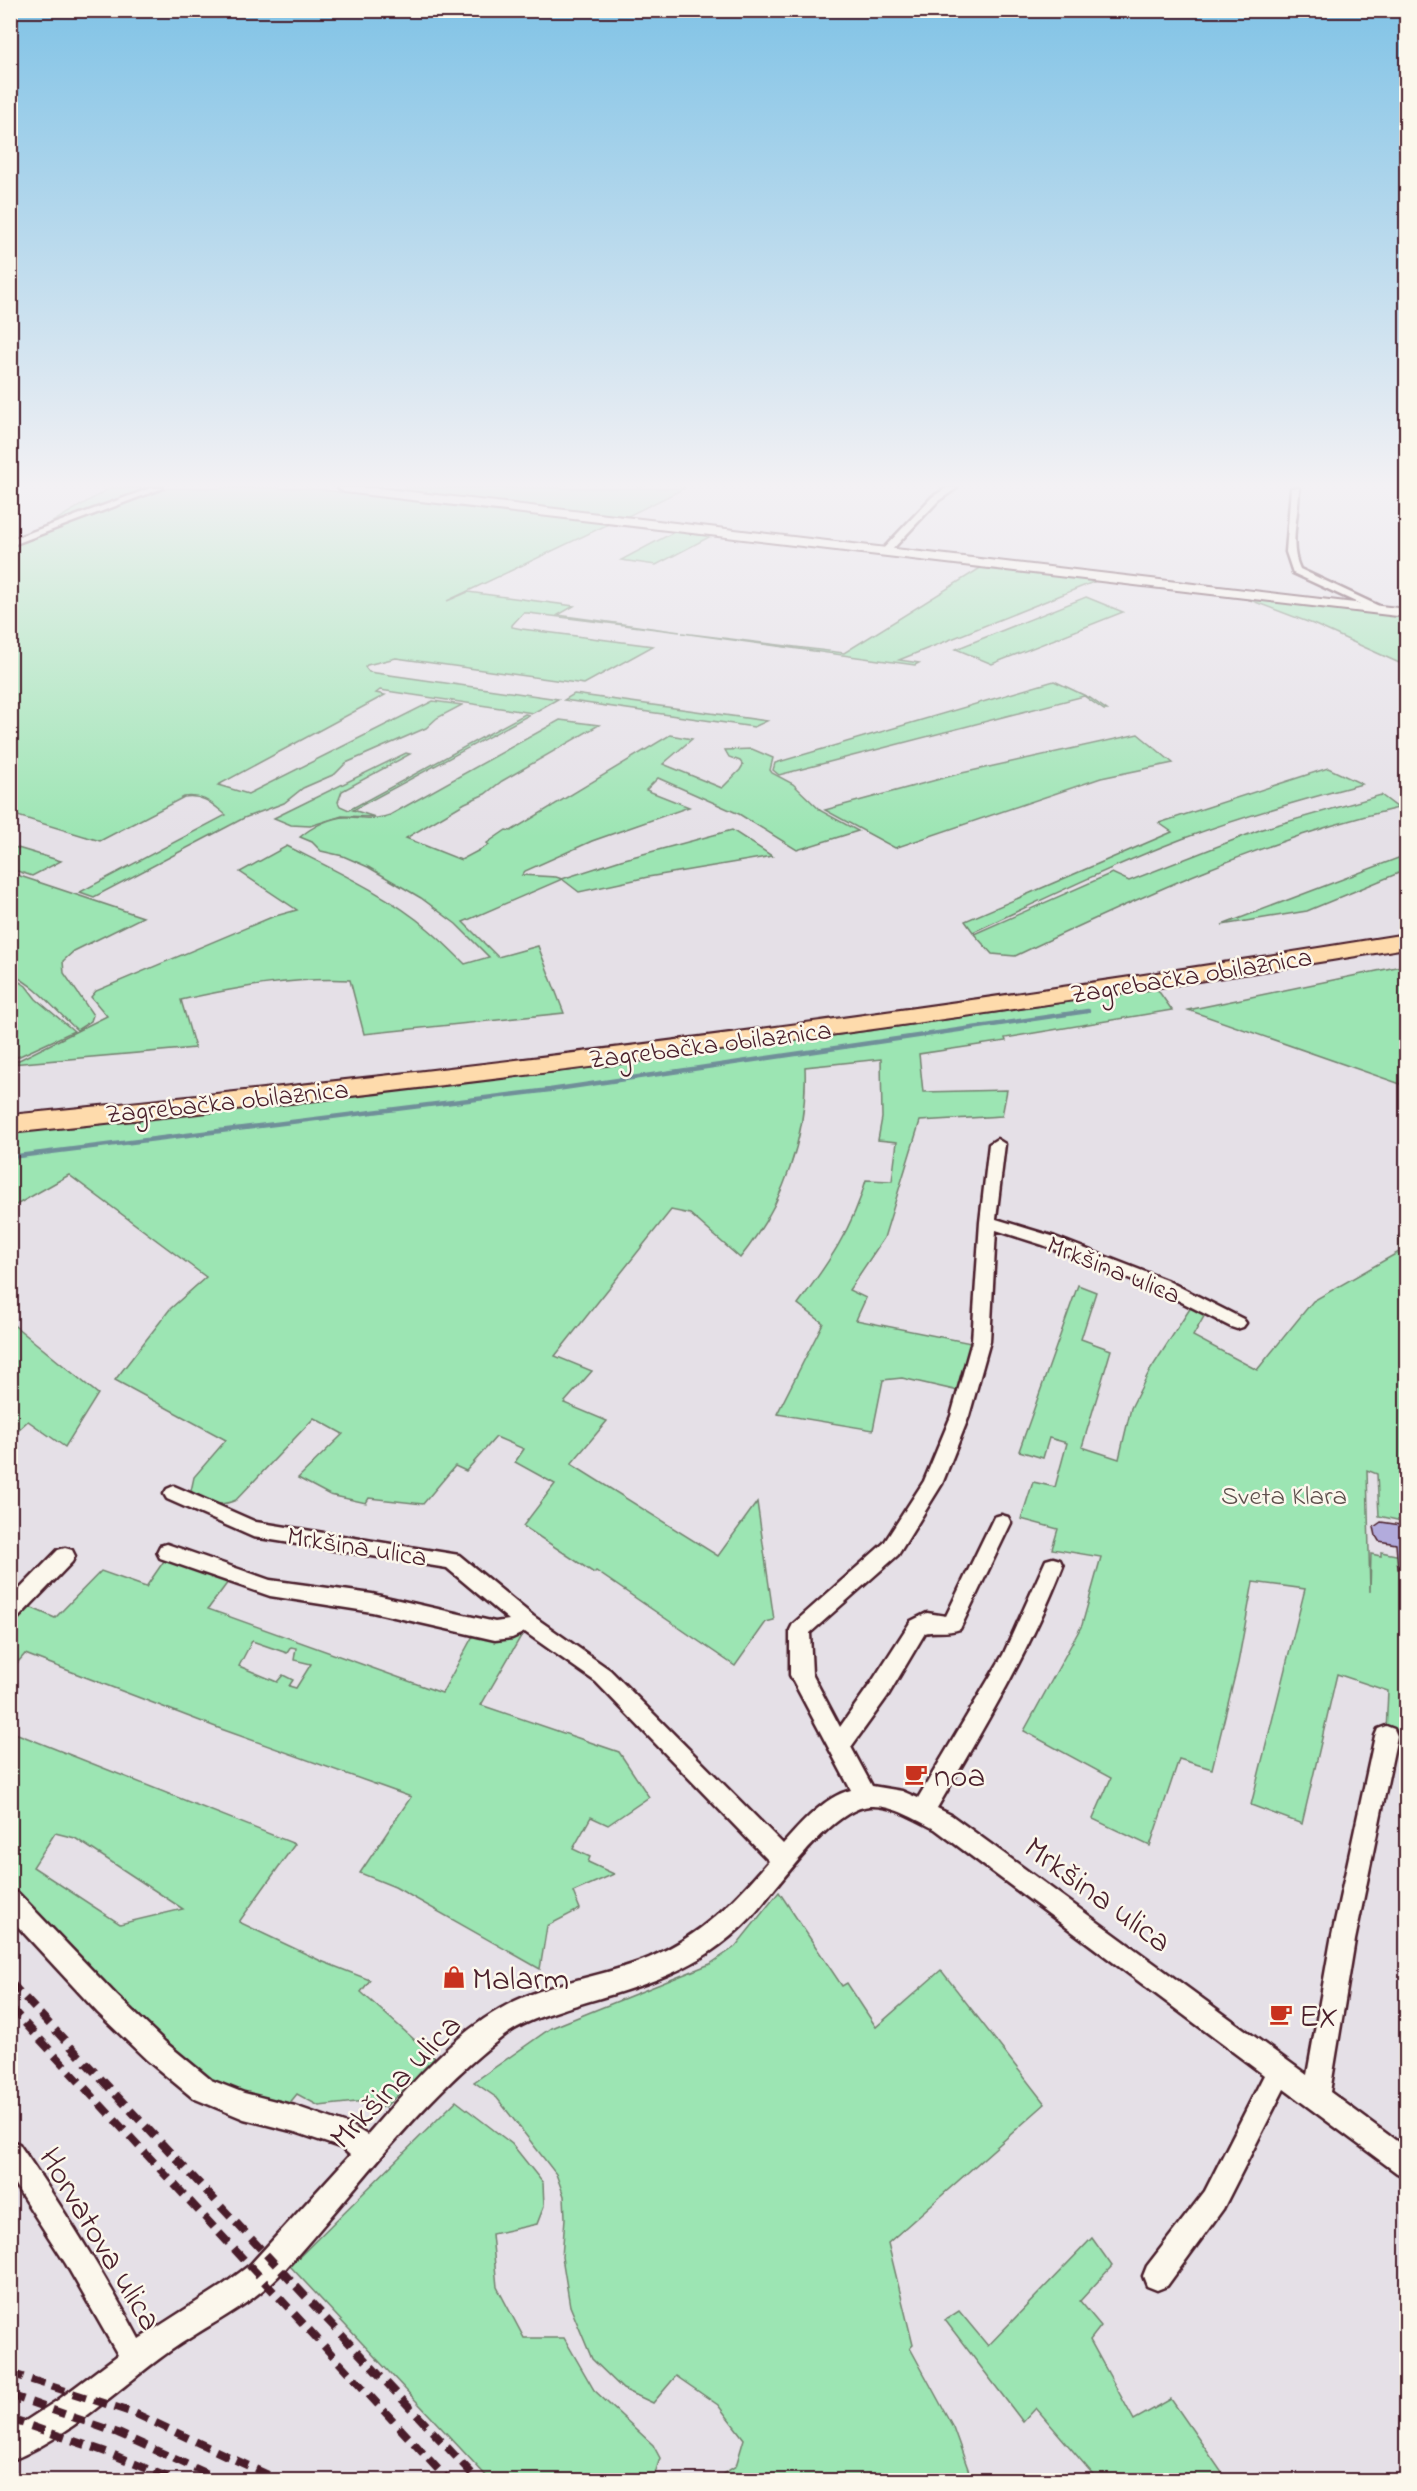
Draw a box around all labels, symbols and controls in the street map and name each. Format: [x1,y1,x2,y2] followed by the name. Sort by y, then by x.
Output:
[1068,939,1315,1016] street label: Zagrebačka obilaznica
[587,1012,834,1081] street label: Zagrebačka obilaznica
[104,1071,351,1136] street label: Zagrebačka obilaznica
[1040,1227,1186,1316] street label: Mrkšina ulica
[1221,1478,1347,1517] park label: Sveta Klara
[284,1518,429,1579] street label: Mrkšina ulica
[934,1754,985,1802] place label: noa
[903,1761,929,1787] cafe icon: noa
[1013,1826,1181,1966] street label: Mrkšina ulica
[472,1957,569,2005] place label: Malarm
[441,1964,467,1990] shop icon: Malarm
[1299,1994,1338,2042] place label: EX
[1268,2001,1294,2027] cafe icon: EX
[320,2004,474,2162] street label: Mrkšina ulica
[25,2139,172,2341] street label: Horvatova ulica

